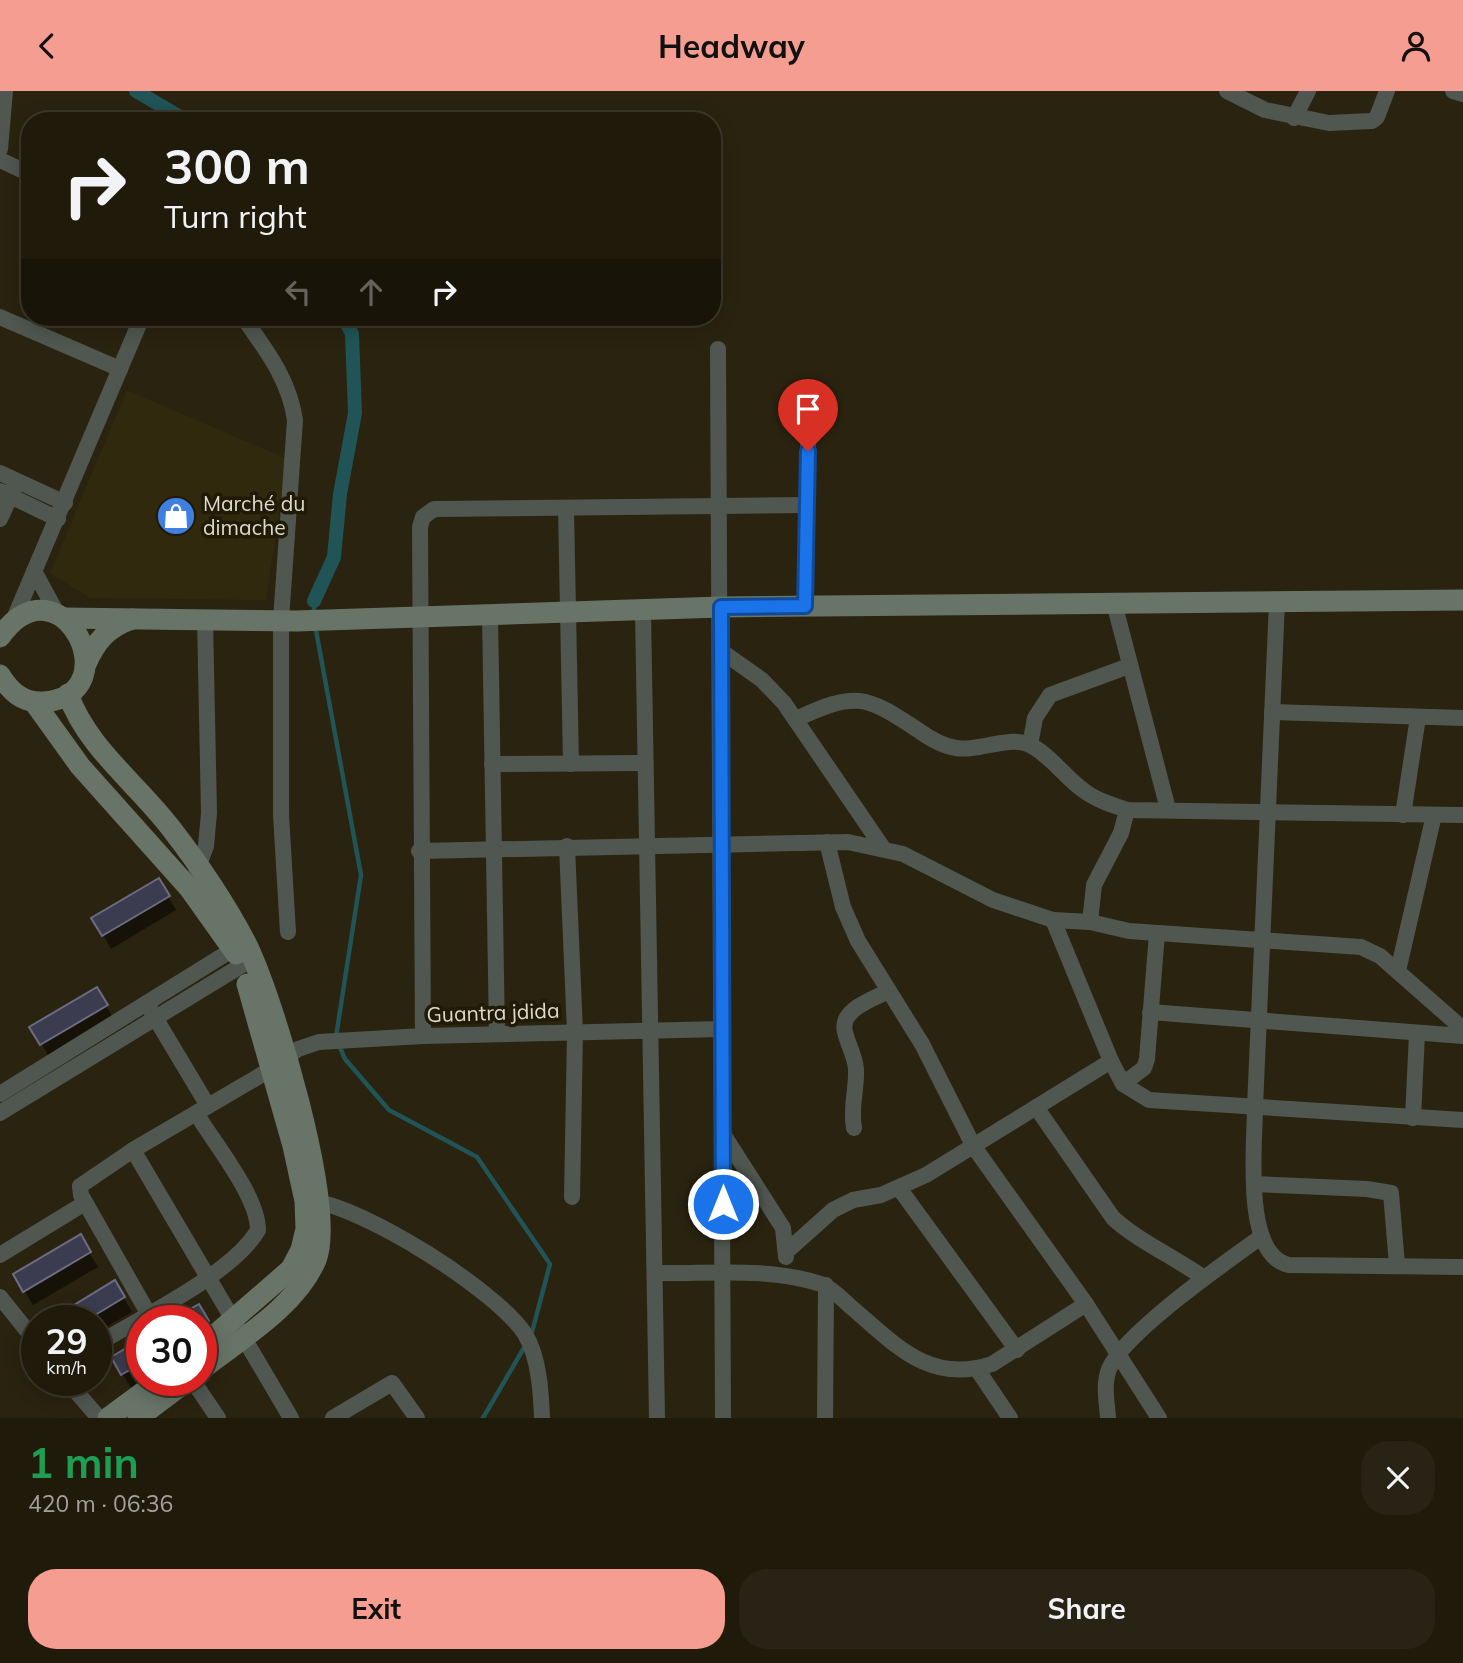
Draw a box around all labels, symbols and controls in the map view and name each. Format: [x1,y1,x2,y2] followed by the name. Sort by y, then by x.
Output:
[658,26,805,66] text: Headway
[28,27,66,65] icon: back
[1397,27,1435,65] icon: person
[164,135,310,196] text: 300 m
[49,140,140,231] icon: right
[164,196,307,236] text: Turn right
[279,273,317,311] icon: left
[352,273,390,311] icon: ahead
[425,273,463,311] icon: right
[778,379,838,451] pin
[789,390,827,428] icon: arrive
[203,490,305,540] place label: Marché du dimache
[155,495,197,537] shop icon: Marché du dimache
[426,997,560,1027] street label: Guantra jdida
[686,1167,760,1241] position arrow
[126,1305,217,1396] speed limit sign: 30
[45,1319,88,1363] text: 29
[46,1356,87,1379] text: km/h
[28,1436,139,1489] text: 1 min
[1361,1441,1435,1515] button: close
[28,1489,173,1518] text: 420 m · 06:36
[28,1569,725,1649] button: Exit
[739,1569,1435,1649] button: Share

